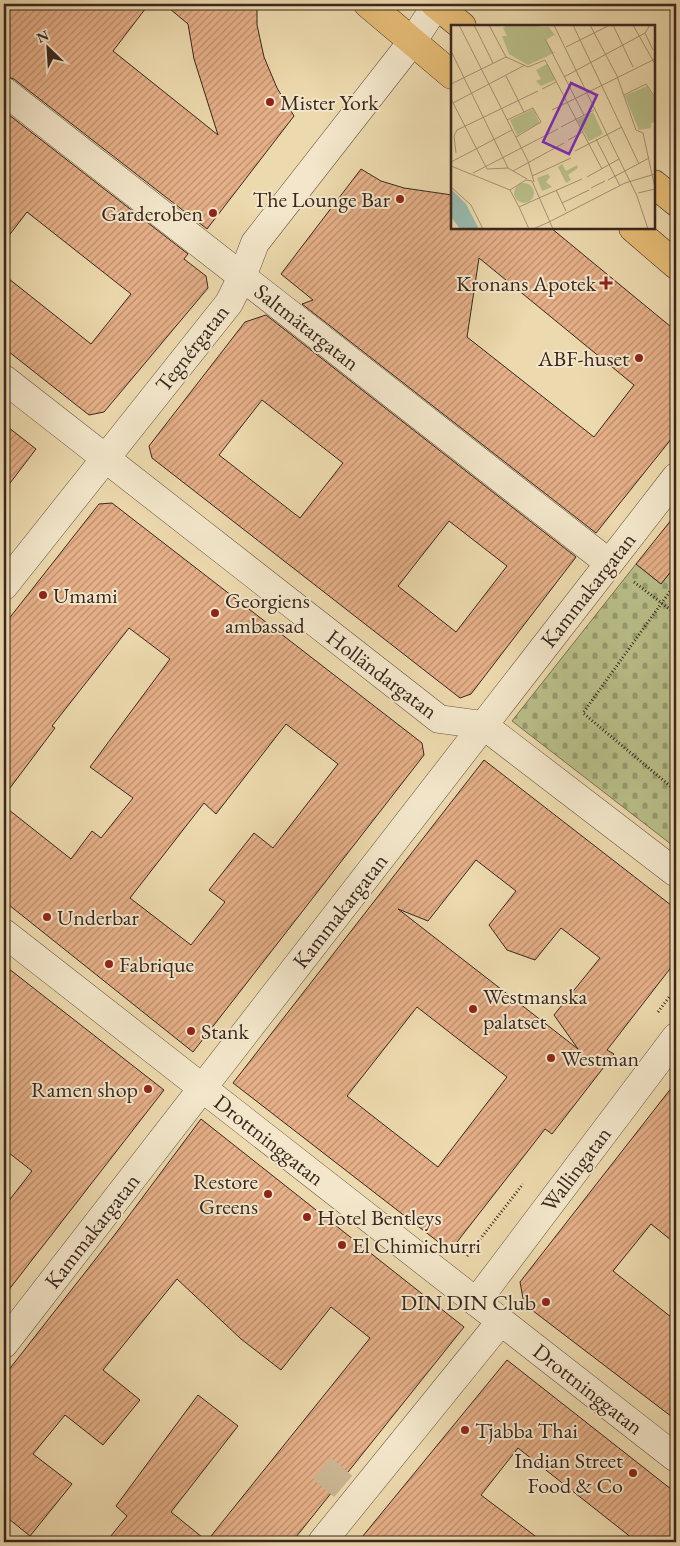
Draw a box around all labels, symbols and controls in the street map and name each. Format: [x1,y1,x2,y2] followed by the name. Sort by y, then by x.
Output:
[22,22,72,72] north arrow
[34,25,52,47] text: N
[451,25,655,229] inset map
[280,88,379,117] place label: Mister York
[264,96,276,108] marker: Mister York
[252,185,391,214] place label: The Lounge Bar
[394,193,406,205] marker: The Lounge Bar
[101,199,203,228] place label: Garderoben
[207,207,219,219] marker: Garderoben
[456,269,597,298] place label: Kronans Apotek
[249,277,366,377] street label: Saltmätargatan
[600,277,612,289] marker: Kronans Apotek
[149,298,236,398] street label: Tegnérgatan
[537,344,629,373] place label: ABF-huset
[633,352,645,364] marker: ABF-huset
[534,526,642,654] street label: Kammakargatan
[53,581,118,610] place label: Umami
[225,586,310,640] place label: Georgiens ambassad
[37,589,49,601] marker: Umami
[209,607,221,619] marker: Georgiens ambassad
[320,623,444,726] street label: Holländargatan
[286,847,394,975] street label: Kammakargatan
[57,903,140,932] place label: Underbar
[41,911,53,923] marker: Underbar
[119,950,195,979] place label: Fabrique
[103,958,115,970] marker: Fabrique
[483,982,587,1036] place label: Westmanska palatset
[467,1003,479,1015] marker: Westmanska palatset
[201,1017,250,1046] place label: Stank
[185,1025,197,1037] marker: Stank
[561,1044,639,1073] place label: Westman
[545,1052,557,1064] marker: Westman
[31,1075,138,1104] place label: Ramen shop
[142,1083,154,1095] marker: Ramen shop
[208,1088,330,1192] street label: Drottninggatan
[534,1120,618,1218] street label: Wallingatan
[38,1167,146,1295] street label: Kammakargatan
[193,1167,258,1221] place label: Restore Greens
[262,1188,274,1200] marker: Restore Greens
[317,1203,442,1232] place label: Hotel Bentleys
[301,1211,313,1223] marker: Hotel Bentleys
[352,1231,481,1260] place label: El Chimichurri
[336,1239,348,1251] marker: El Chimichurri
[400,1288,536,1317] place label: DIN DIN Club
[540,1296,552,1308] marker: DIN DIN Club
[527,1337,649,1441] street label: Drottninggatan
[475,1416,578,1445] place label: Tjabba Thai
[459,1424,471,1436] marker: Tjabba Thai
[514,1446,623,1500] place label: Indian Street Food & Co
[627,1467,639,1479] marker: Indian Street Food & Co

